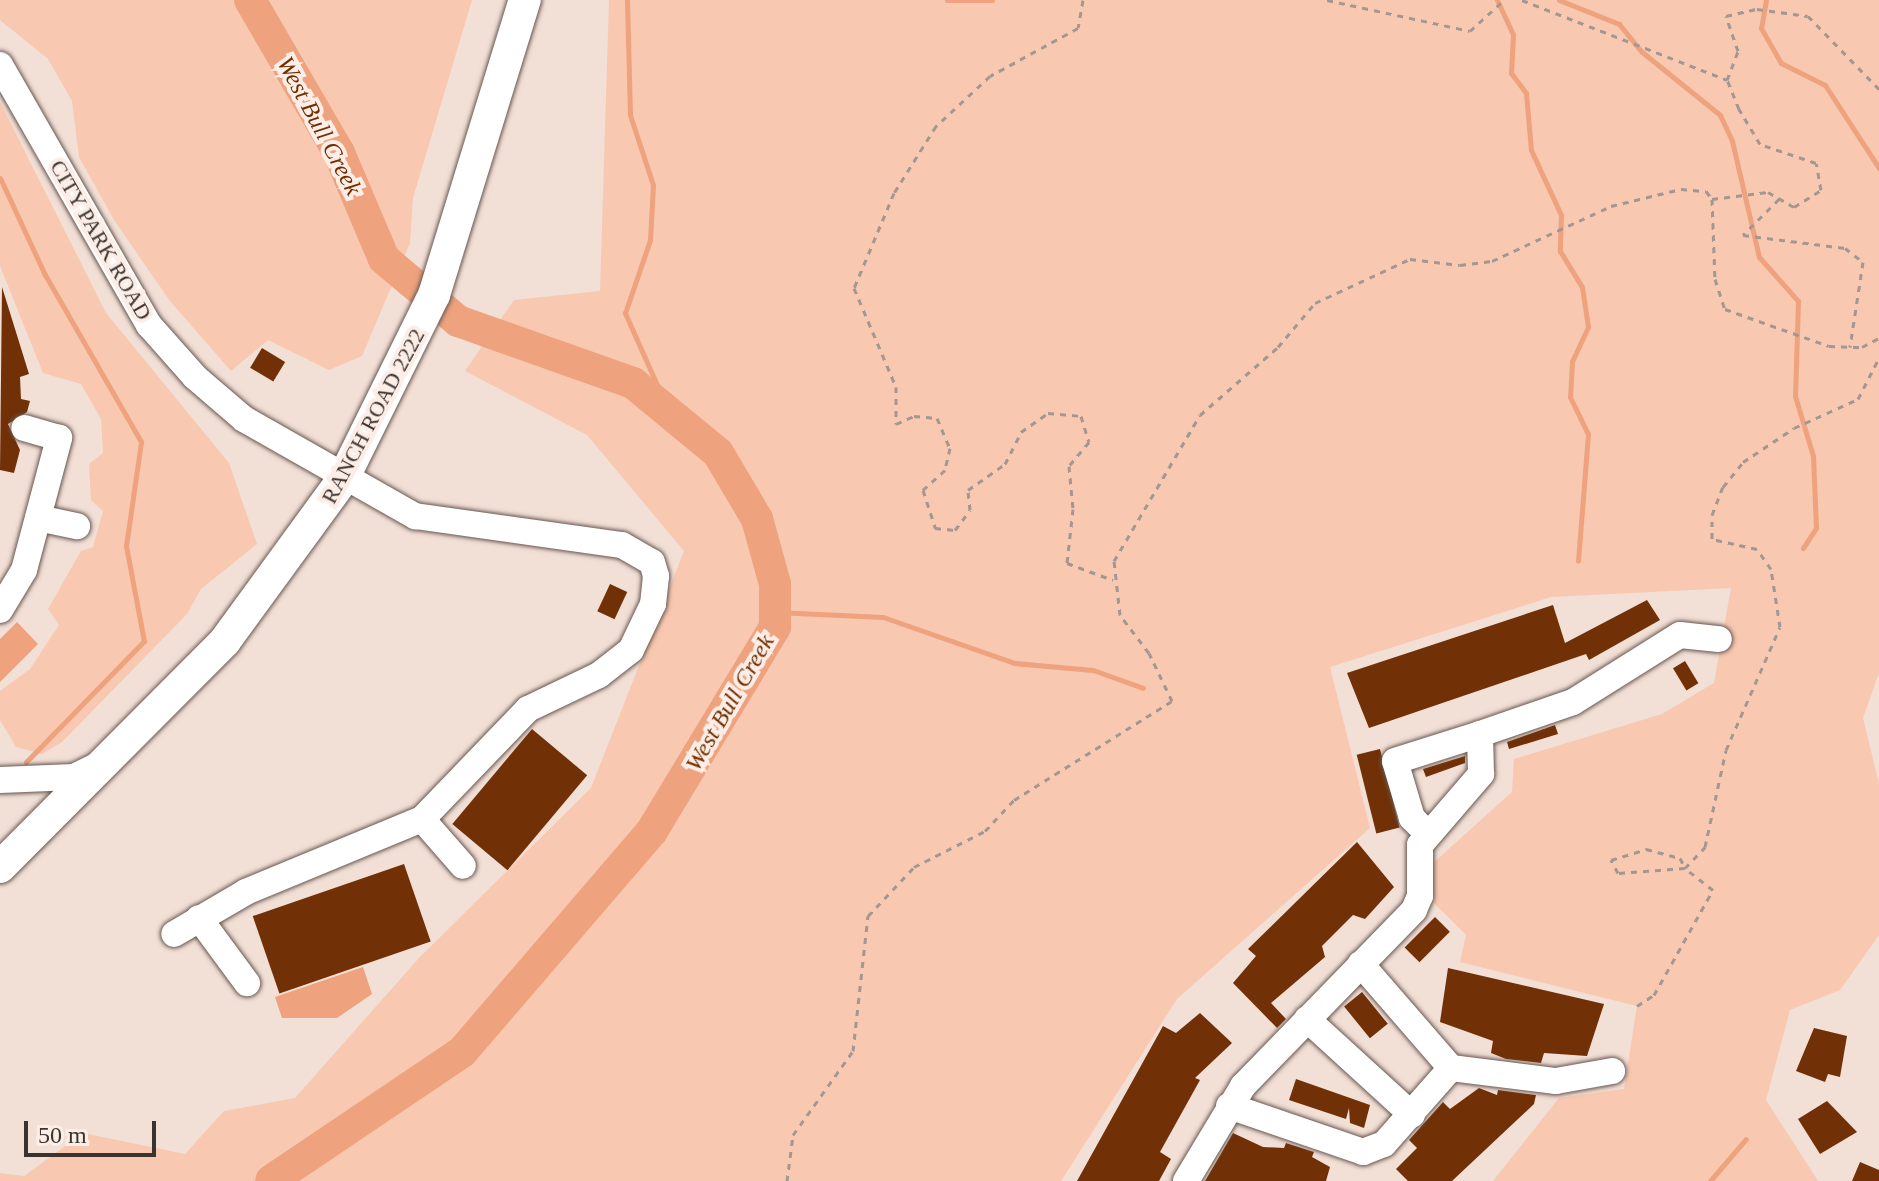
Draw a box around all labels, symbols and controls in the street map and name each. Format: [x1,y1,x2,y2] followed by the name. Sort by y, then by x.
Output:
[270,52,368,200] water label: West Bull Creek
[44,155,158,325] street label: CITY PARK ROAD
[316,324,430,508] street label: RANCH ROAD 2222
[679,630,781,776] water label: West Bull Creek
[28,1105,160,1155] scale bar
[38,1122,87,1148] text: 50 m

